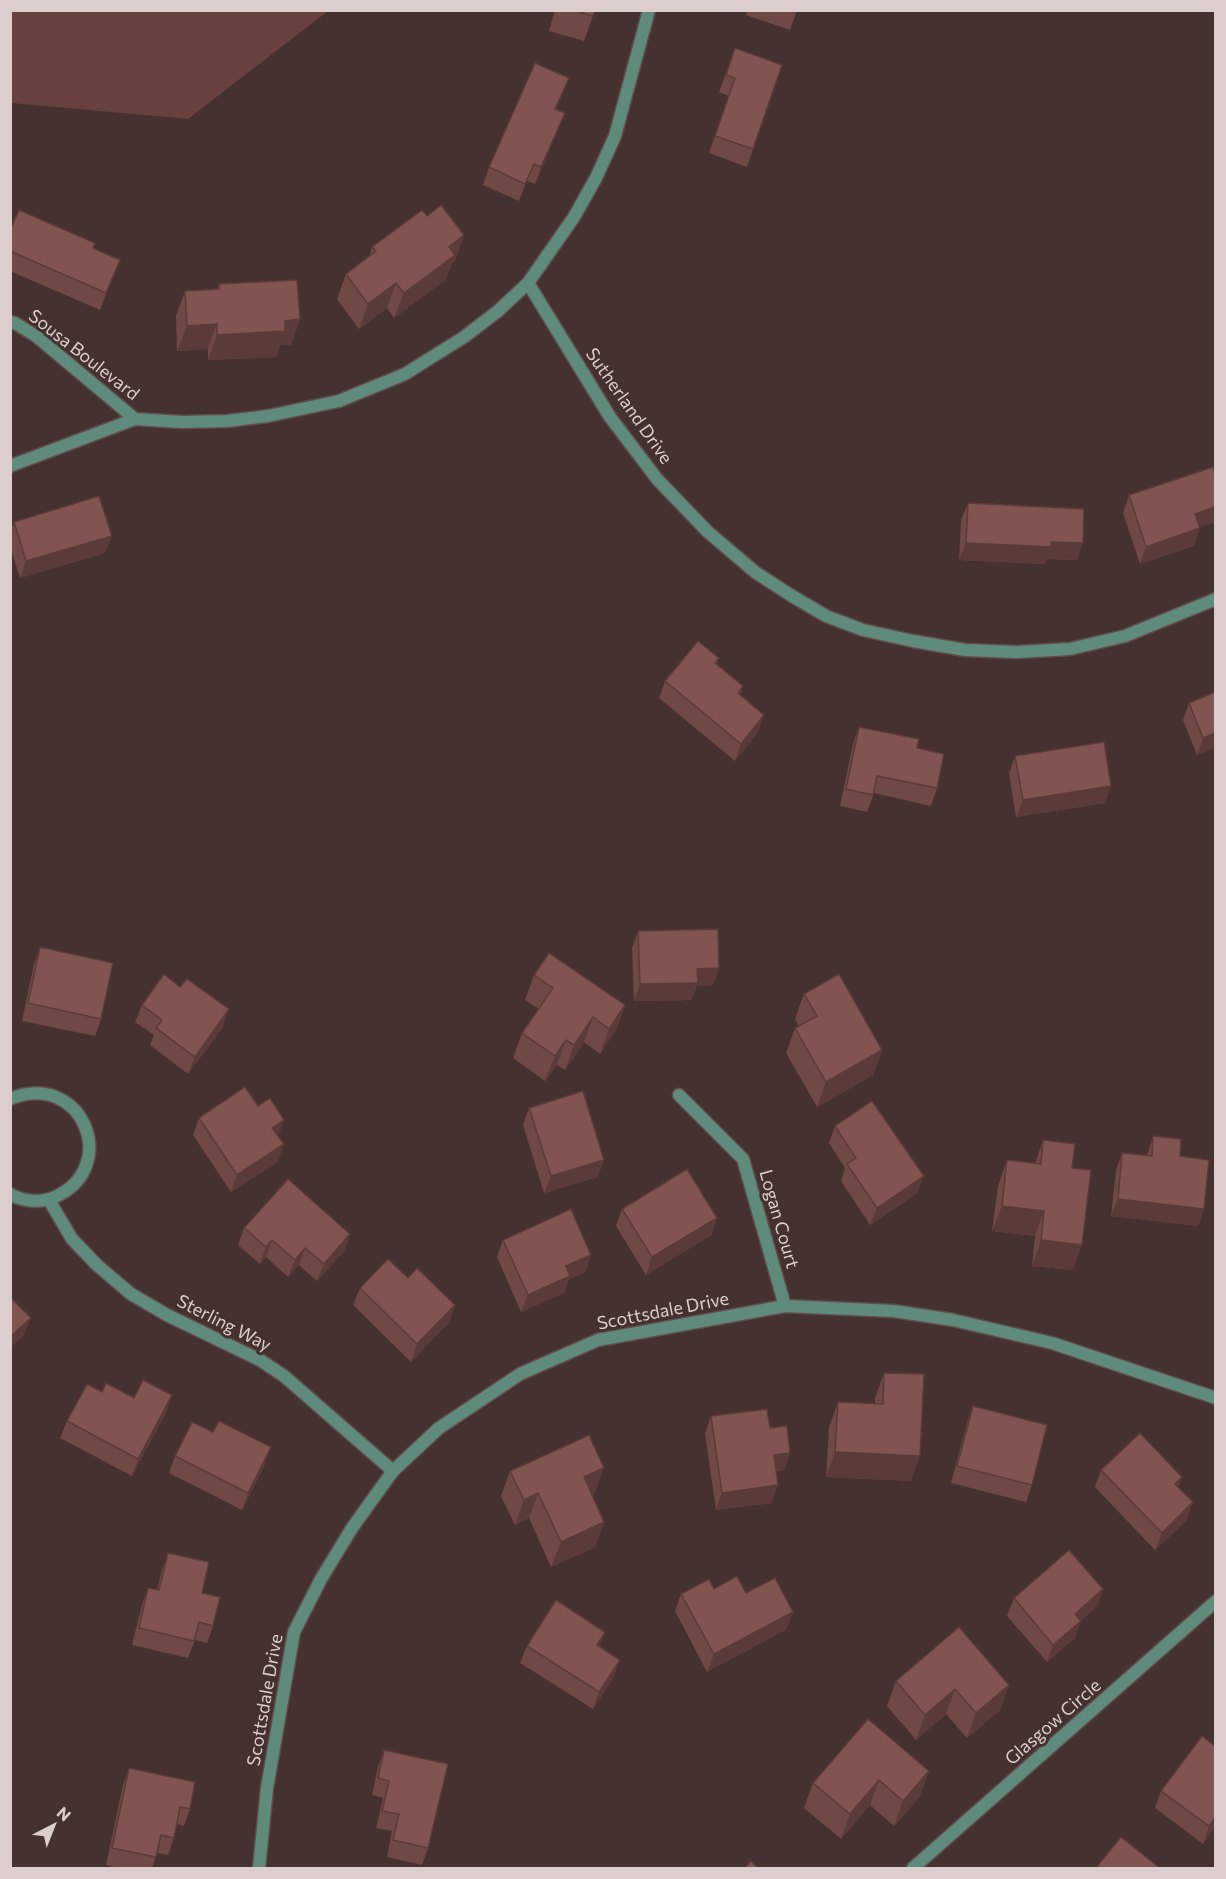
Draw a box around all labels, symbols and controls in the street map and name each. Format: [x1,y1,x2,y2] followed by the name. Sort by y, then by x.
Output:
[25,304,144,404] street label: Sousa Boulevard
[582,343,678,468] street label: Sutherland Drive
[755,1167,805,1271] street label: Logan Court
[595,1286,731,1334] street label: Scottsdale Drive
[174,1289,275,1355] street label: Sterling Way
[242,1632,286,1768] street label: Scottsdale Drive
[1000,1674,1105,1769] street label: Glasgow Circle
[24,1795,84,1855] north arrow
[54,1802,75,1825] text: N

